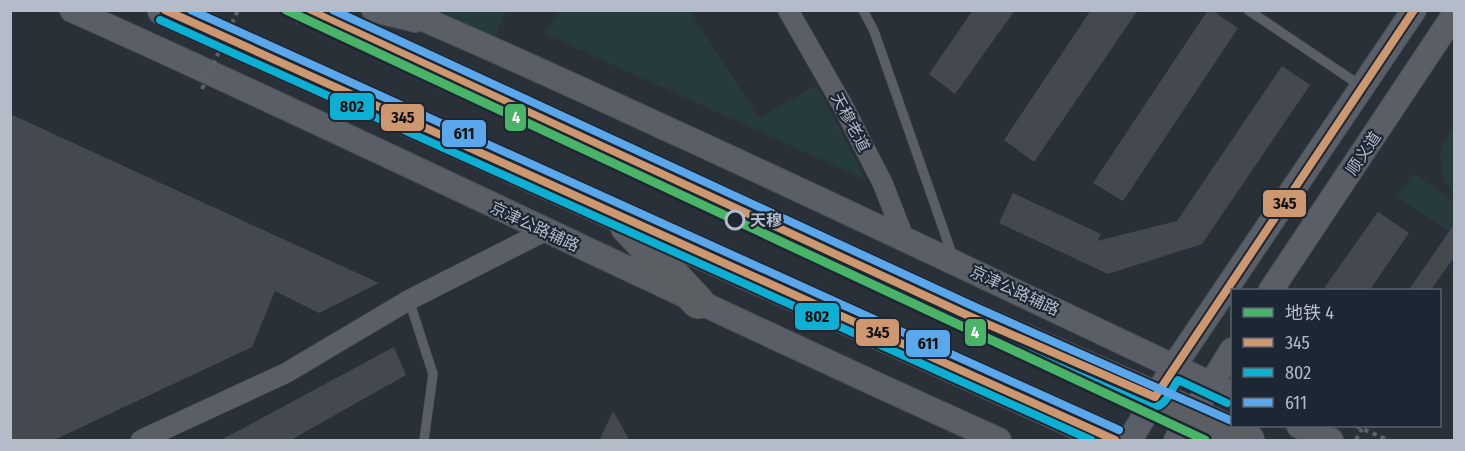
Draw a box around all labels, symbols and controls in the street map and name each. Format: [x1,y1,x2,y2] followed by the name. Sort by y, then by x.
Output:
[827,90,874,155] street label: 天穆老道
[329,92,375,121] line badge: 802
[340,97,365,116] text: 802
[380,103,425,132] line badge: 345
[504,103,527,132] line badge: 4
[390,108,415,127] text: 345
[512,108,520,127] text: 4
[441,119,487,148] line badge: 611
[454,124,474,143] text: 611
[1342,128,1385,178] street label: 顺义道
[1262,189,1307,218] line badge: 345
[1272,194,1297,213] text: 345
[487,198,582,255] street label: 京津公路辅路
[725,210,745,230] marker: 天穆
[750,211,782,230] place label: 天穆
[967,262,1062,319] street label: 京津公路辅路
[1231,289,1441,427] legend
[794,302,840,331] line badge: 802
[1285,302,1334,324] text: 地铁 4
[805,307,830,326] text: 802
[855,318,900,347] line badge: 345
[964,318,987,347] line badge: 4
[865,323,890,342] text: 345
[971,323,979,342] text: 4
[905,329,951,358] line badge: 611
[1285,332,1310,354] text: 345
[918,334,938,353] text: 611
[1285,362,1311,384] text: 802
[1285,392,1307,414] text: 611

